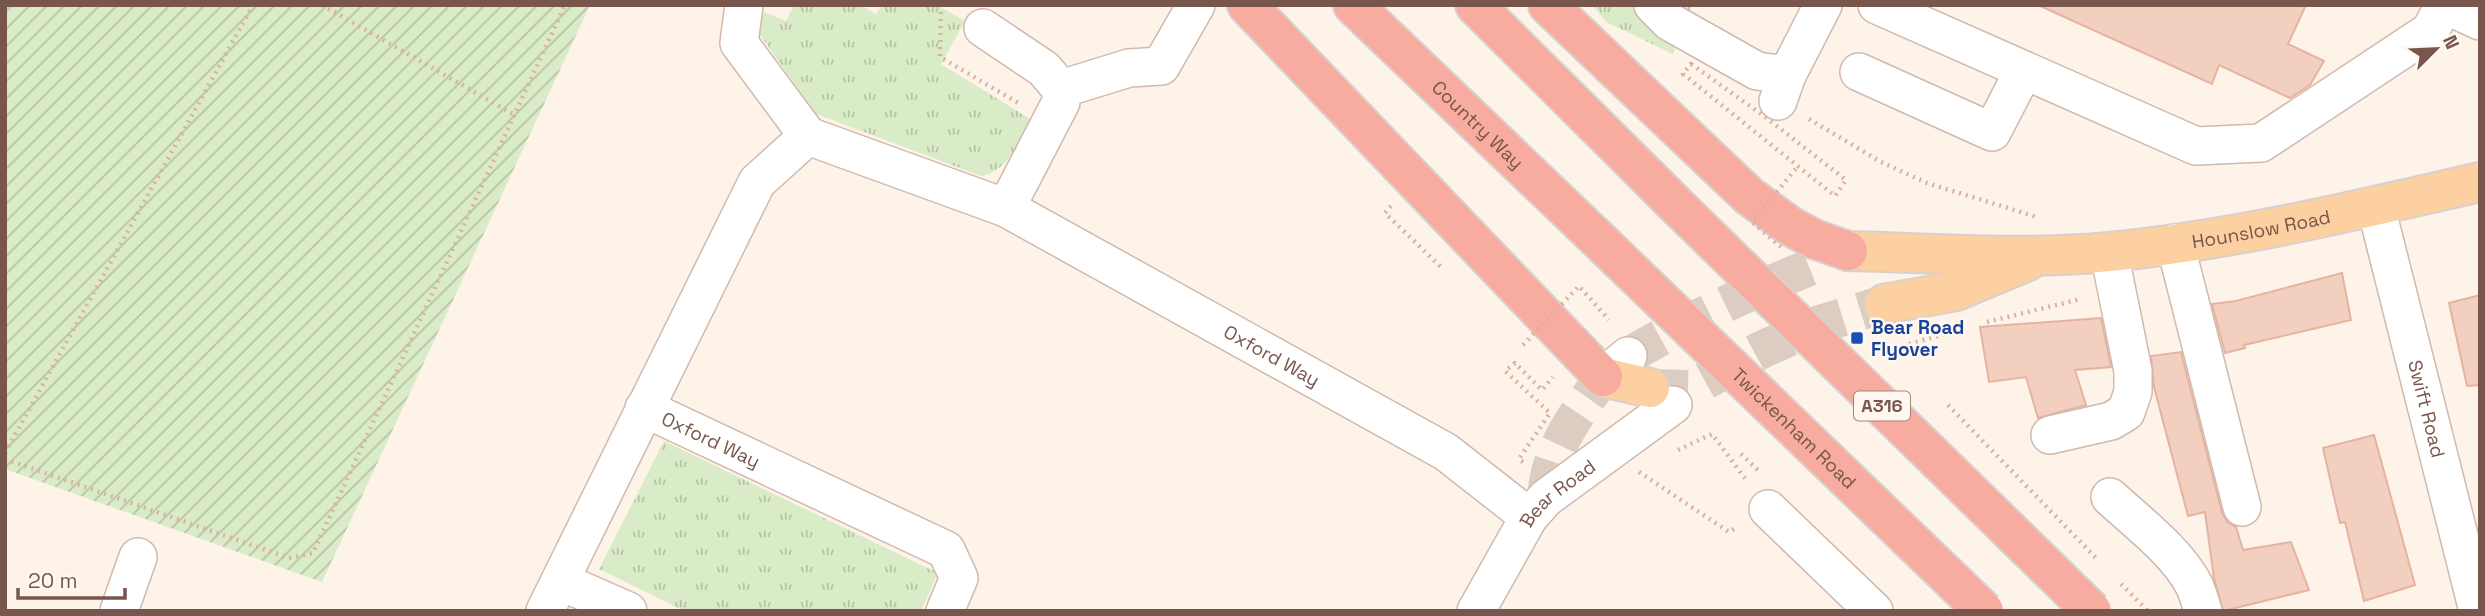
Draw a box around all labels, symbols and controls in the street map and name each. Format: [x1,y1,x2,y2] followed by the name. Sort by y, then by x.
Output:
[2401,14,2471,84] north arrow
[2437,31,2465,53] text: N
[1426,75,1529,175] street label: Country Way
[2190,204,2333,254] street label: Hounslow Road
[1871,315,1964,362] place label: Bear Road Flyover
[1219,319,1324,393] street label: Oxford Way
[1849,330,1865,346] marker: Bear Road Flyover
[2402,357,2451,460] street label: Swift Road
[1726,363,1862,494] street label: Twickenham Road
[1854,392,1910,420] road number: A316
[657,406,764,474] street label: Oxford Way
[1514,454,1601,532] street label: Bear Road
[18,556,124,600] scale bar
[28,567,78,594] text: 20 m

